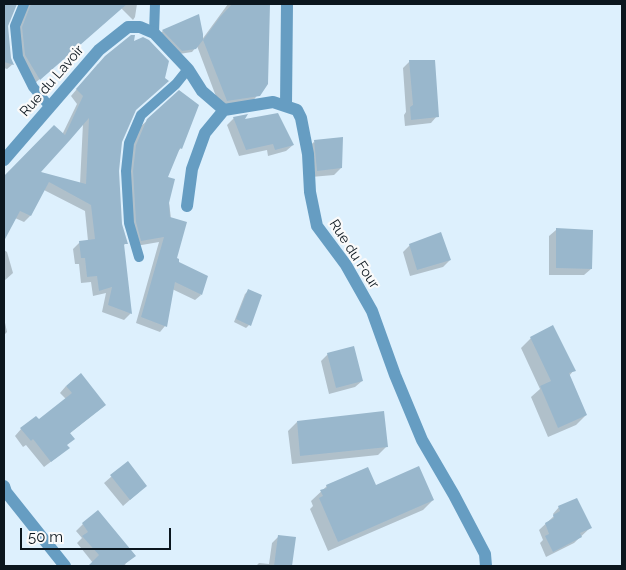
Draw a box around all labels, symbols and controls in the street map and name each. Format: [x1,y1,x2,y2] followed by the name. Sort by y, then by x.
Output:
[17,42,87,120] street label: Rue du Lavoir
[325,216,383,292] street label: Rue du Four
[22,518,174,550] scale bar
[28,528,63,546] text: 50 m

